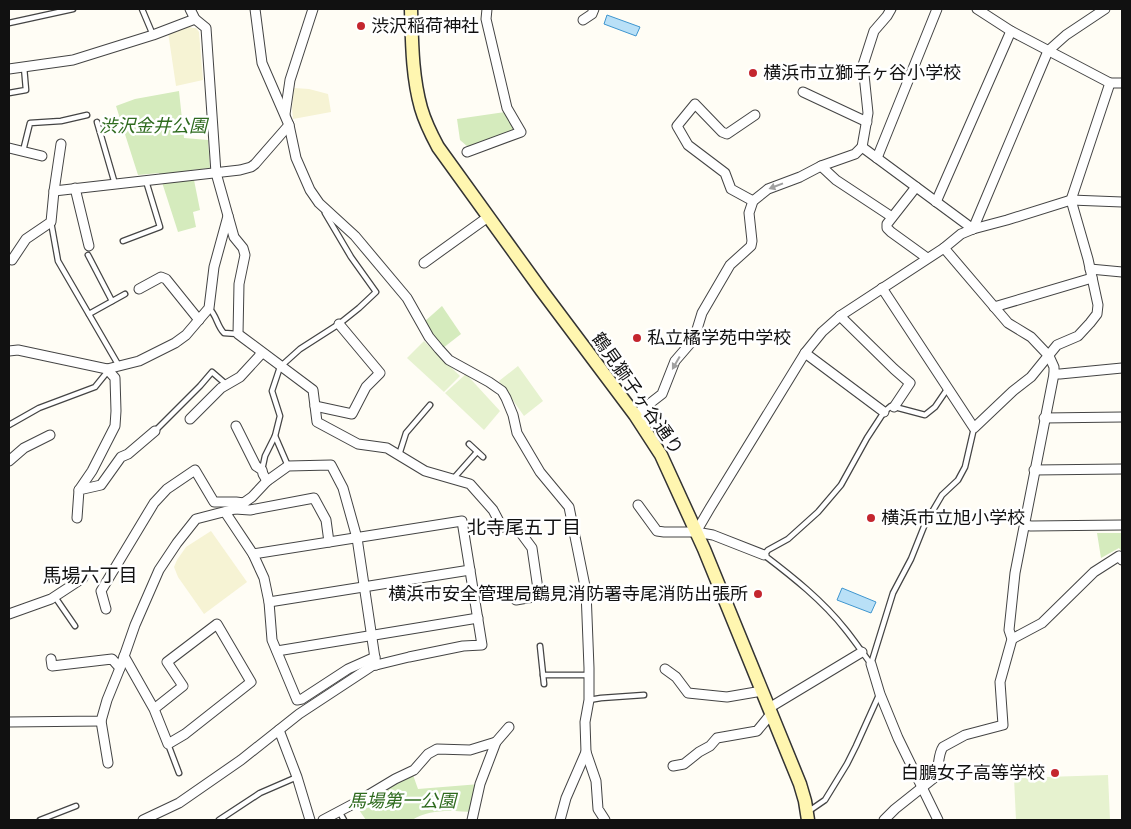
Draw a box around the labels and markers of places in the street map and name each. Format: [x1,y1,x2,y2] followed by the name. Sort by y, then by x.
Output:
[371,13,479,40] place label: 渋沢稲荷神社
[355,20,367,32] marker: 渋沢稲荷神社
[763,60,961,87] place label: 横浜市立獅子ヶ谷小学校
[747,67,759,79] marker: 横浜市立獅子ヶ谷小学校
[647,325,791,352] place label: 私立橘学苑中学校
[631,332,643,344] marker: 私立橘学苑中学校
[881,505,1025,532] place label: 横浜市立旭小学校
[865,512,877,524] marker: 横浜市立旭小学校
[388,581,748,608] place label: 横浜市安全管理局鶴見消防署寺尾消防出張所
[752,588,764,600] marker: 横浜市安全管理局鶴見消防署寺尾消防出張所
[901,760,1045,787] place label: 白鵬女子高等学校
[1049,767,1061,779] marker: 白鵬女子高等学校

